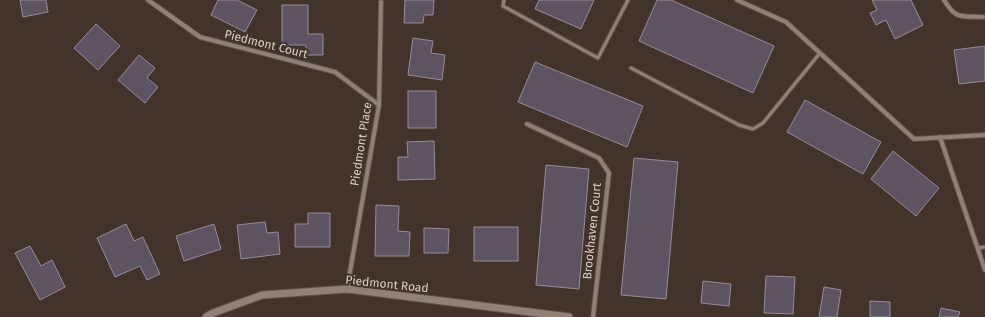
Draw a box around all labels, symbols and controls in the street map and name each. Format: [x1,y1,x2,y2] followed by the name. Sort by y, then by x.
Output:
[223,27,310,61] street label: Piedmont Court
[347,101,375,187] street label: Piedmont Place
[580,181,604,280] street label: Brookhaven Court
[345,273,429,295] street label: Piedmont Road

